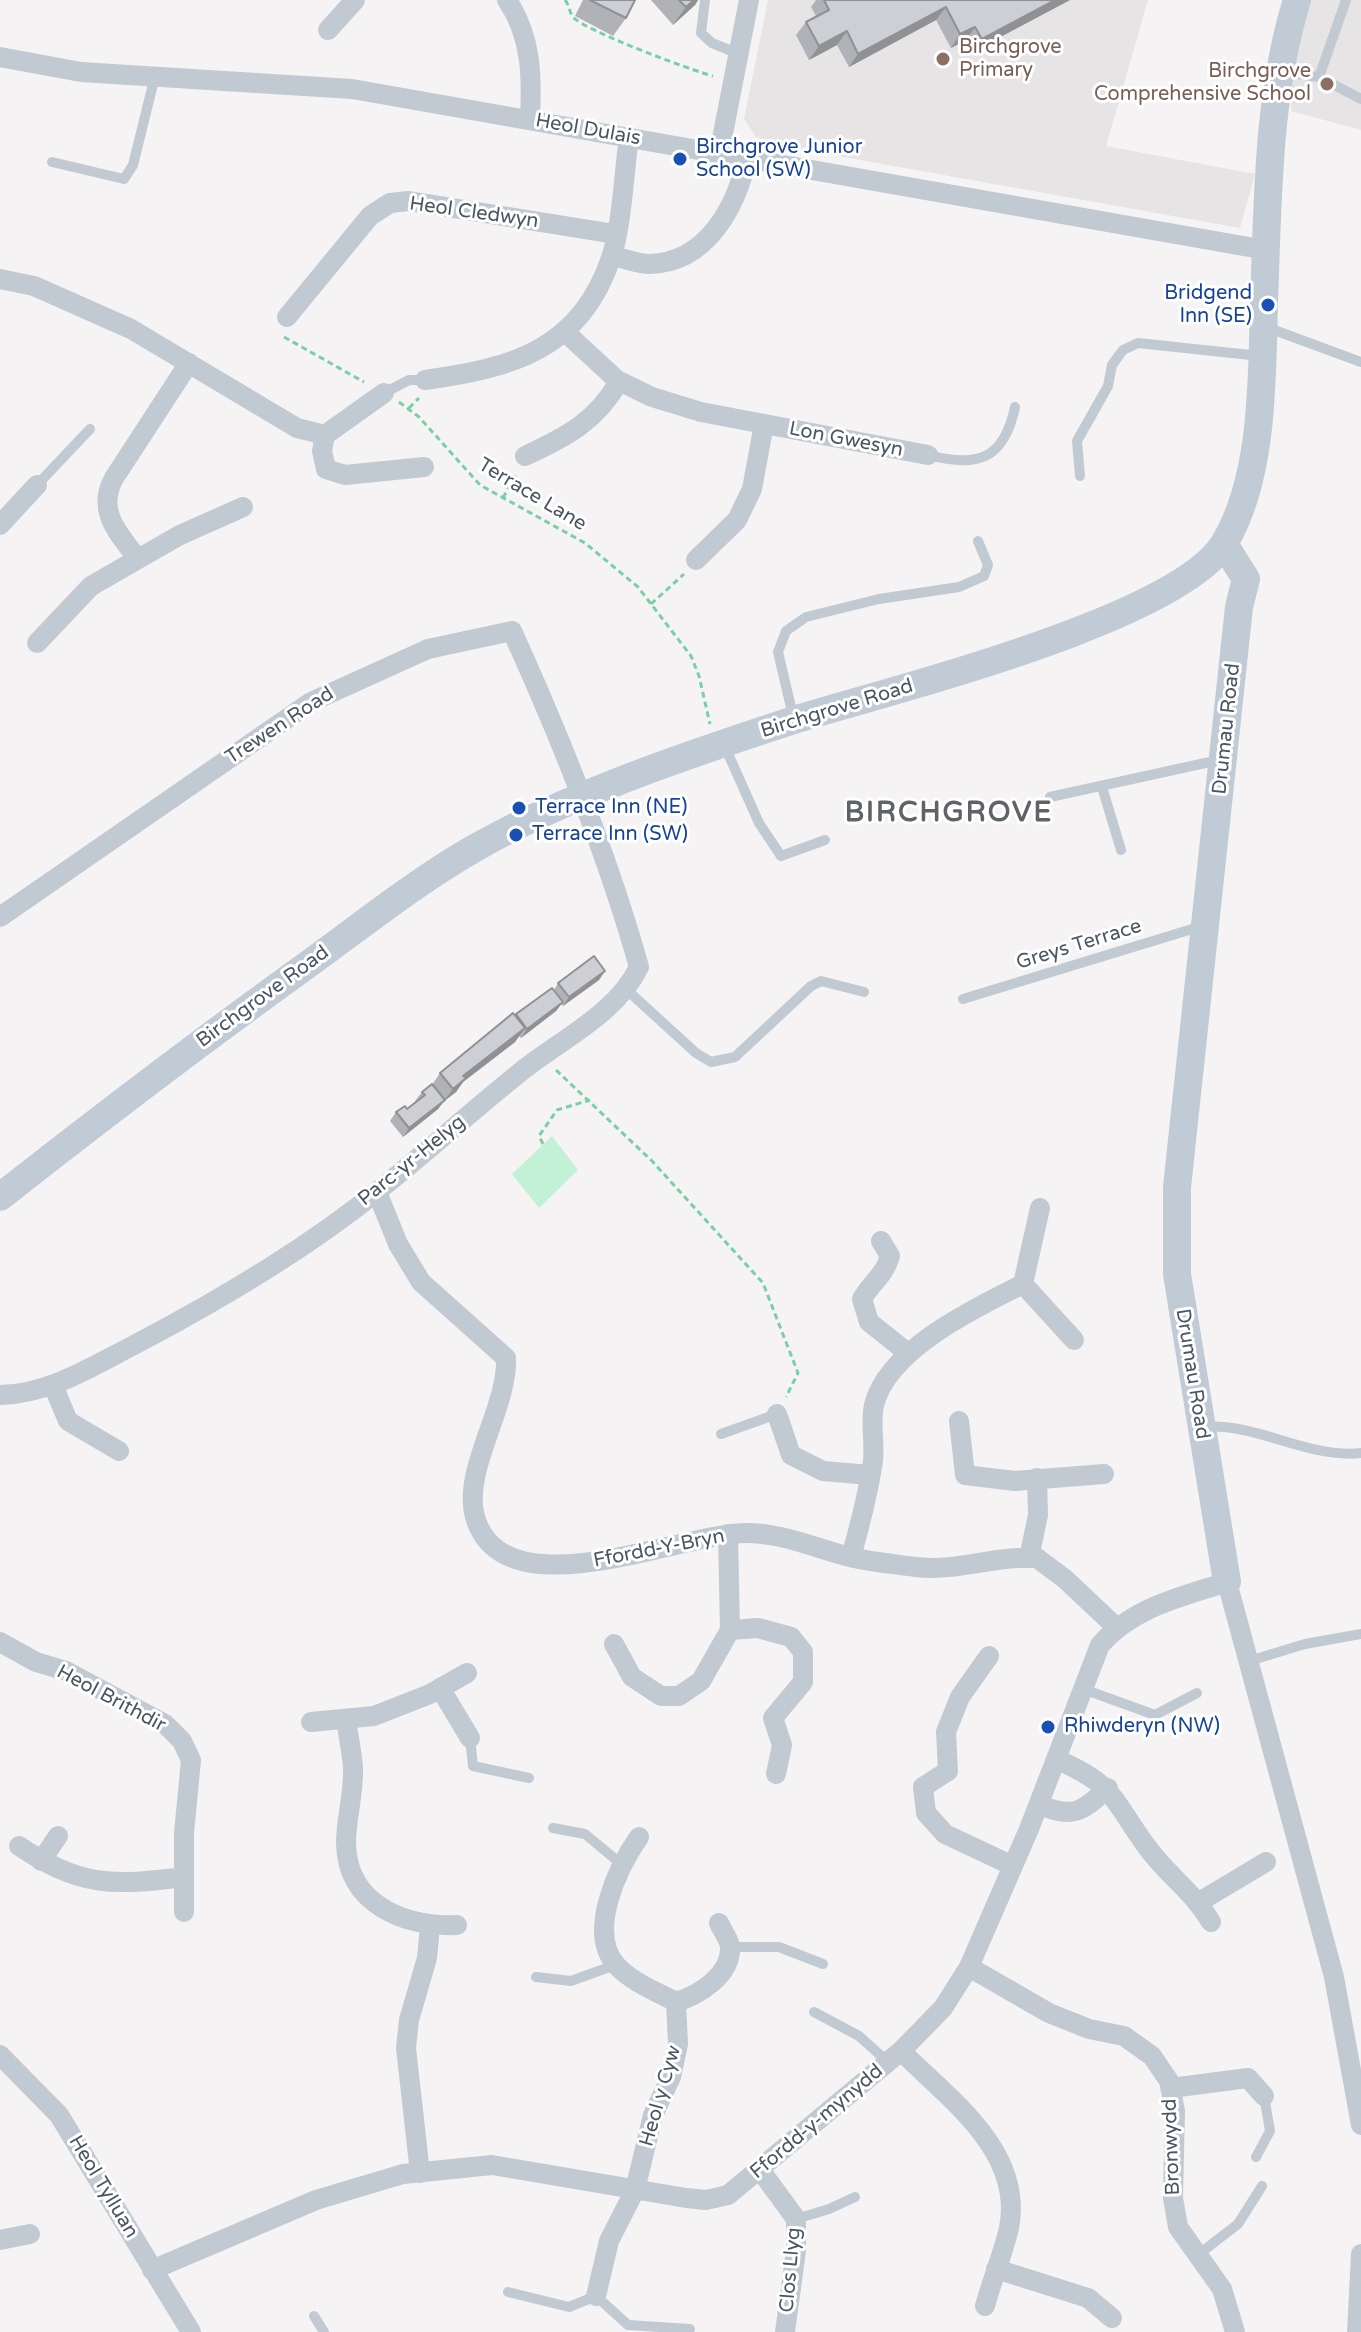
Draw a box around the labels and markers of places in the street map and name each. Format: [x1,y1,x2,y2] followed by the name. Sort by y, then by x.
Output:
[959,36,1062,83] place label: Birchgrove Primary
[934,50,952,68] marker: Birchgrove Primary
[1094,60,1311,107] place label: Birchgrove Comprehensive School
[1318,75,1336,93] marker: Birchgrove Comprehensive School
[696,136,862,183] place label: Birchgrove Junior School (SW)
[671,150,689,168] marker: Birchgrove Junior School (SW)
[1164,282,1252,329] place label: Bridgend Inn (SE)
[1259,296,1277,314] marker: Bridgend Inn (SE)
[535,796,688,820] place label: Terrace Inn (NE)
[510,799,528,817] marker: Terrace Inn (NE)
[532,823,688,847] place label: Terrace Inn (SW)
[507,826,525,844] marker: Terrace Inn (SW)
[1064,1715,1220,1739] place label: Rhiwderyn (NW)
[1039,1718,1057,1736] marker: Rhiwderyn (NW)

